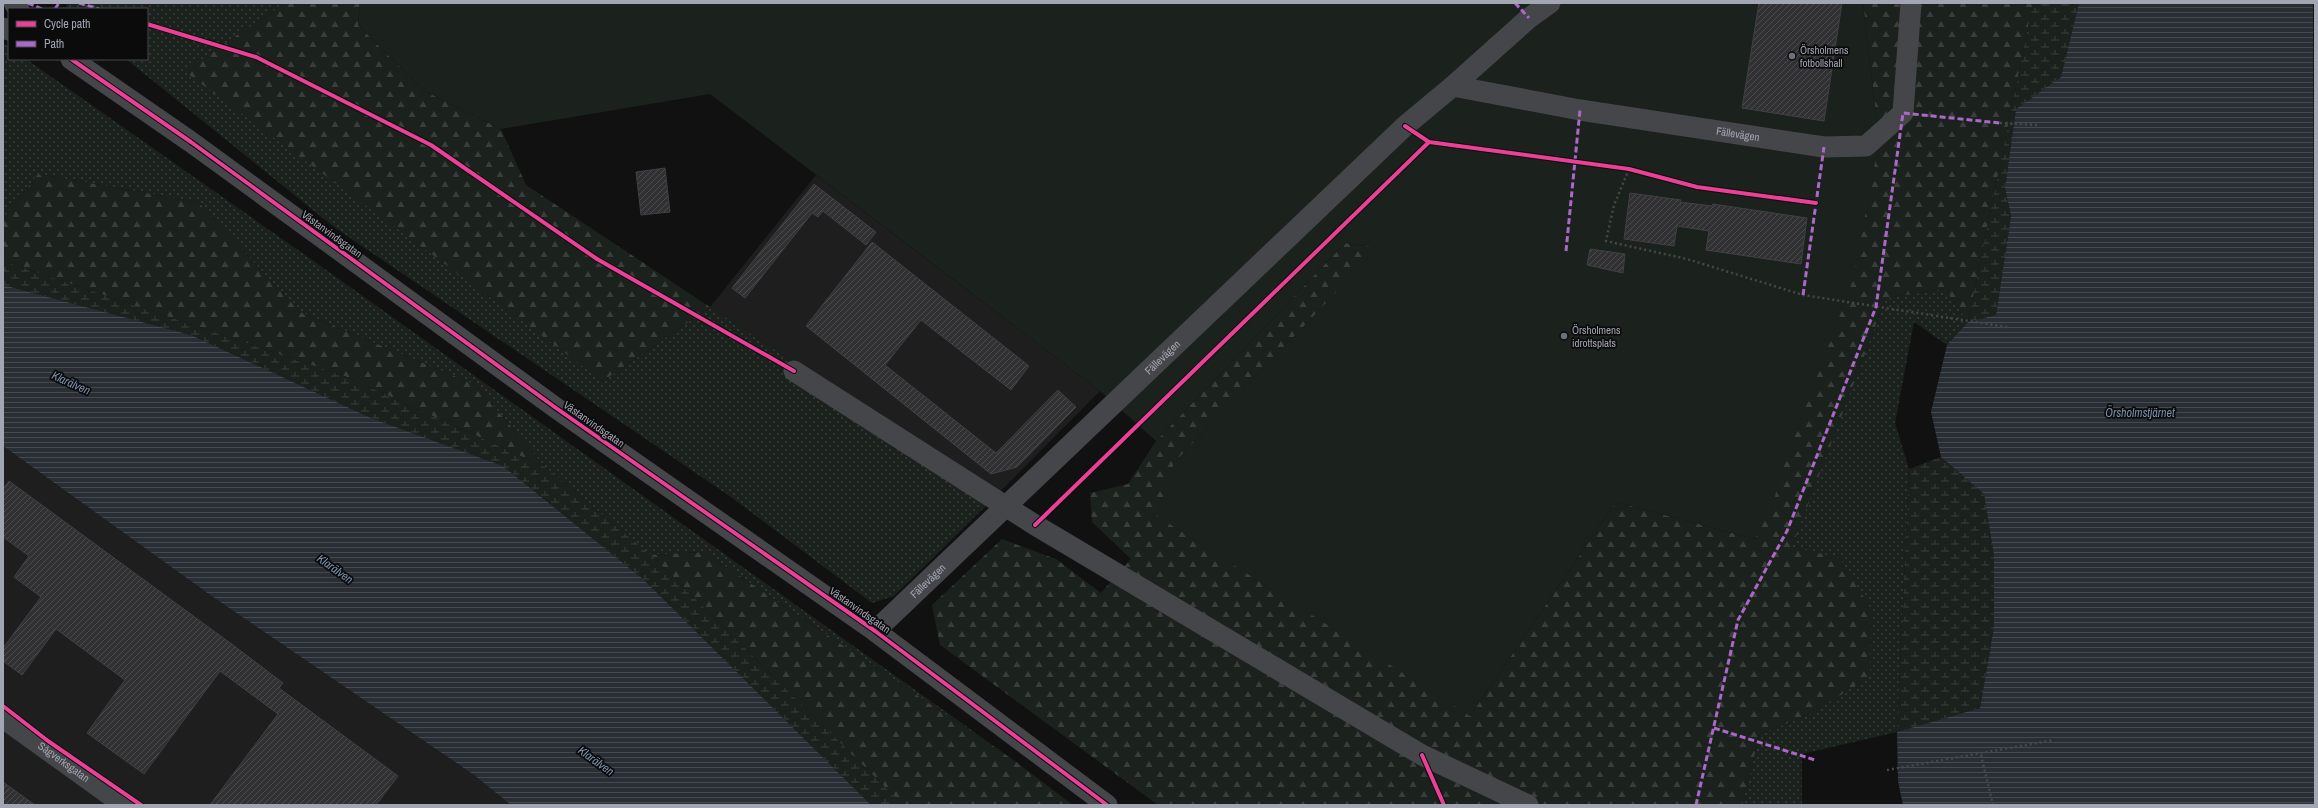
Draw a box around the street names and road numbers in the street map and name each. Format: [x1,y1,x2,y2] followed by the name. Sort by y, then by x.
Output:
[1715,124,1761,144] street label: Fällevägen
[299,207,365,261] street label: Västanvindsgatan
[1142,337,1183,377] street label: Fällevägen
[561,398,627,450] street label: Västanvindsgatan
[907,560,949,601] street label: Fällevägen
[827,584,893,636] street label: Västanvindsgatan
[35,738,92,785] street label: Sågverksgatan

